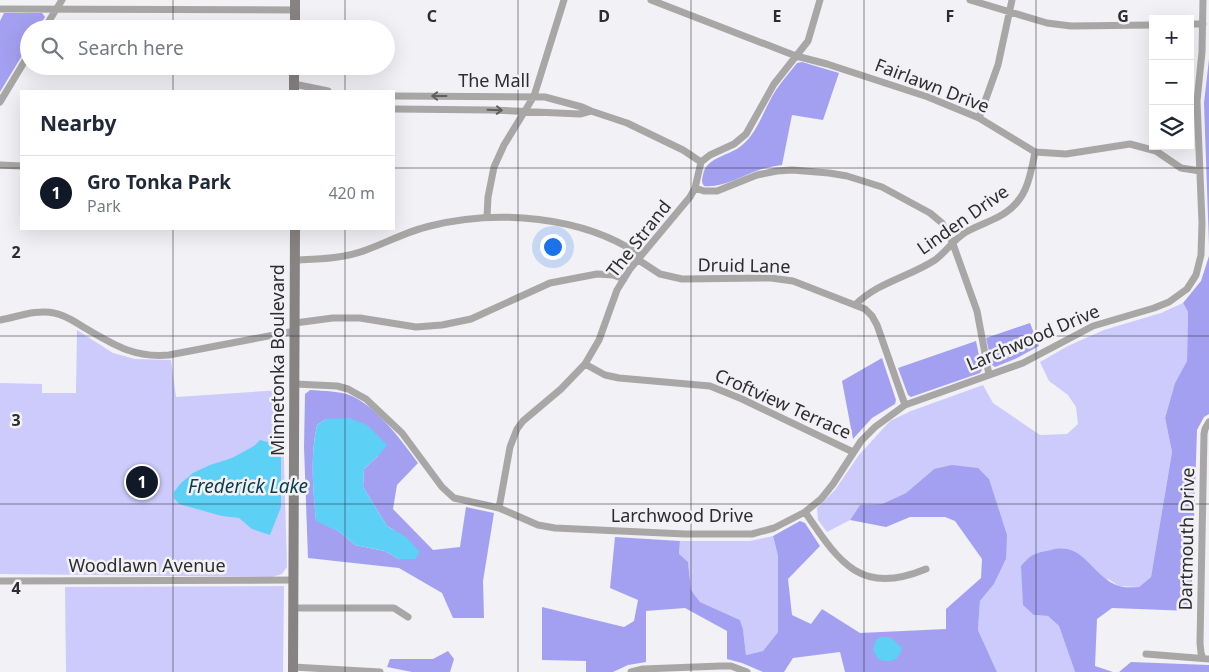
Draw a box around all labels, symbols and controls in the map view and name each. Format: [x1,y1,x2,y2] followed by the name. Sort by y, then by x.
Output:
[427,5,437,27] text: C
[598,5,610,27] text: D
[773,5,782,27] text: E
[946,5,954,27] text: F
[1117,5,1129,27] text: G
[1149,15,1194,150] map controls
[1149,15,1194,60] button: +
[20,20,395,75] search box
[38,34,66,62] icon: search
[78,35,184,61] text: Search here
[872,52,993,118] street label: Fairlawn Drive
[1149,60,1194,105] button: −
[458,68,530,92] street label: The Mall
[432,91,448,101] one-way arrow
[1149,105,1194,150] button: layers
[487,106,503,115] one-way arrow
[40,109,116,137] text: Nearby
[87,169,231,195] text: Gro Tonka Park
[912,179,1013,260] street label: Linden Drive
[51,182,61,204] text: 1
[328,182,375,204] text: 420 m
[87,195,121,217] text: Park
[601,195,676,282] street label: The Strand
[540,234,566,260] your location
[11,241,21,263] text: 2
[697,252,791,278] street label: Druid Lane
[265,264,289,456] street label: Minnetonka Boulevard
[962,298,1103,376] street label: Larchwood Drive
[711,362,855,444] street label: Croftview Terrace
[11,409,21,431] text: 3
[126,463,158,501] pin: 1
[1173,467,1199,611] street label: Dartmouth Drive
[188,473,308,499] water label: Frederick Lake
[611,503,753,527] street label: Larchwood Drive
[68,553,226,577] street label: Woodlawn Avenue
[11,577,21,599] text: 4

